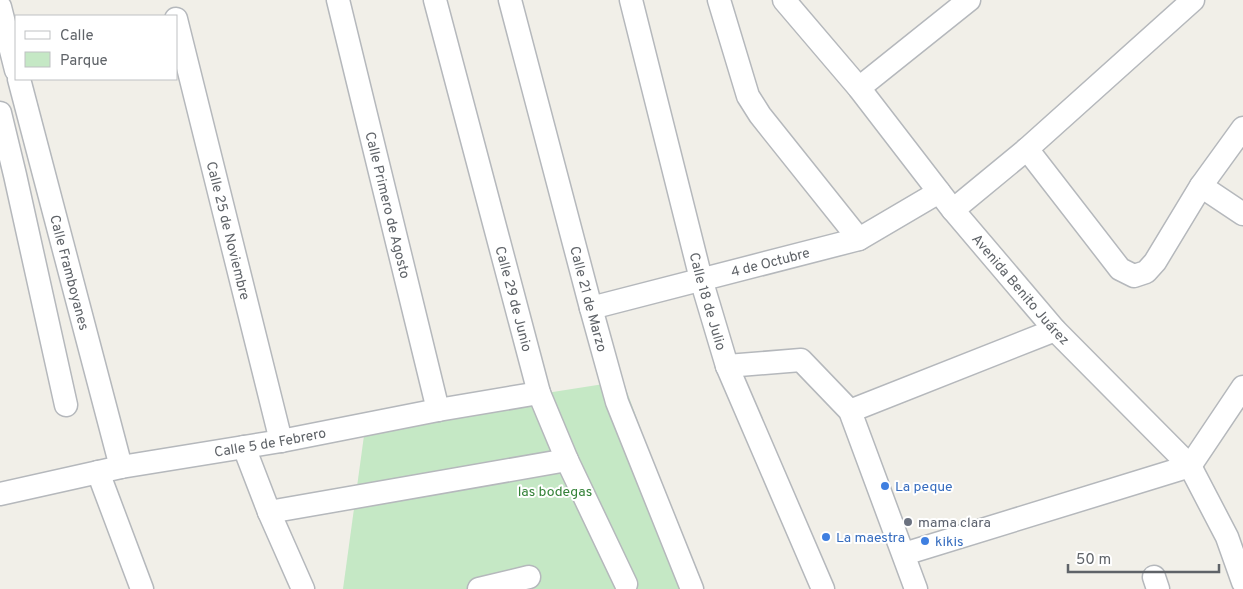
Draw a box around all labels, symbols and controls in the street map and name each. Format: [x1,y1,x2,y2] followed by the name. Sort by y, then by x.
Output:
[15,15,178,80] legend
[60,27,94,46] text: Calle
[60,52,108,71] text: Parque
[360,130,413,281] street label: Calle Primero de Agosto
[202,160,253,302] street label: Calle 25 de Noviembre
[45,213,92,332] street label: Calle Framboyanes
[967,231,1072,349] street label: Avenida Benito Juárez
[491,244,535,354] street label: Calle 29 de Junio
[565,244,610,354] street label: Calle 21 de Marzo
[729,245,812,282] street label: 4 de Octubre
[685,251,729,353] street label: Calle 18 de Julio
[213,425,328,462] street label: Calle 5 de Febrero
[895,479,953,496] place label: La peque
[879,480,891,492] marker: La peque
[518,484,592,501] park label: las bodegas
[918,515,991,532] place label: mama clara
[902,516,914,528] marker: mama clara
[836,530,905,547] place label: La maestra
[820,531,832,543] marker: La maestra
[935,534,964,551] place label: kikis
[919,535,931,547] marker: kikis
[1068,542,1219,574] scale bar
[1076,551,1111,570] text: 50 m

